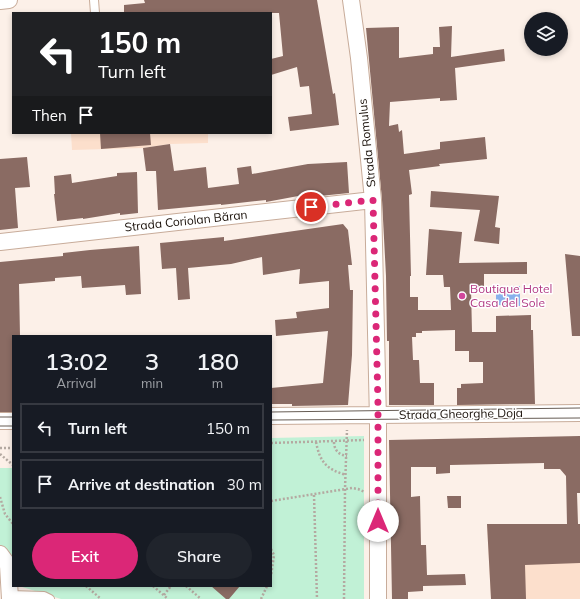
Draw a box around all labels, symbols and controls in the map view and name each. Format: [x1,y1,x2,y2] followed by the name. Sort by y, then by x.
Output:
[524,12,568,56] map controls
[524,12,568,56] button: layers
[98,25,181,60] text: 150 m
[32,28,84,80] icon: left
[98,60,166,83] text: Turn left
[354,98,379,188] street label: Strada Romulus
[75,104,97,126] icon: arrive
[32,106,67,125] text: Then
[294,190,328,224] pin
[300,196,322,218] icon: arrive
[124,207,248,234] street label: Strada Coriolan Băran
[470,281,552,310] place label: Boutique Hotel Casa del Sole
[457,291,467,301] marker: Boutique Hotel Casa del Sole
[45,346,108,376] text: 13:02
[145,346,159,376] text: 3
[196,346,239,376] text: 180
[57,375,96,391] text: Arrival
[141,375,163,391] text: min
[212,375,223,391] text: m
[399,405,523,422] street label: Strada Gheorghe Doja
[34,417,56,439] icon: left
[68,419,127,438] text: Turn left
[206,419,250,438] text: 150 m
[34,473,56,495] icon: arrive
[68,475,215,494] text: Arrive at destination
[227,475,262,494] text: 30 m
[357,500,399,542] position arrow
[32,533,138,579] button: Exit
[146,533,252,579] button: Share

